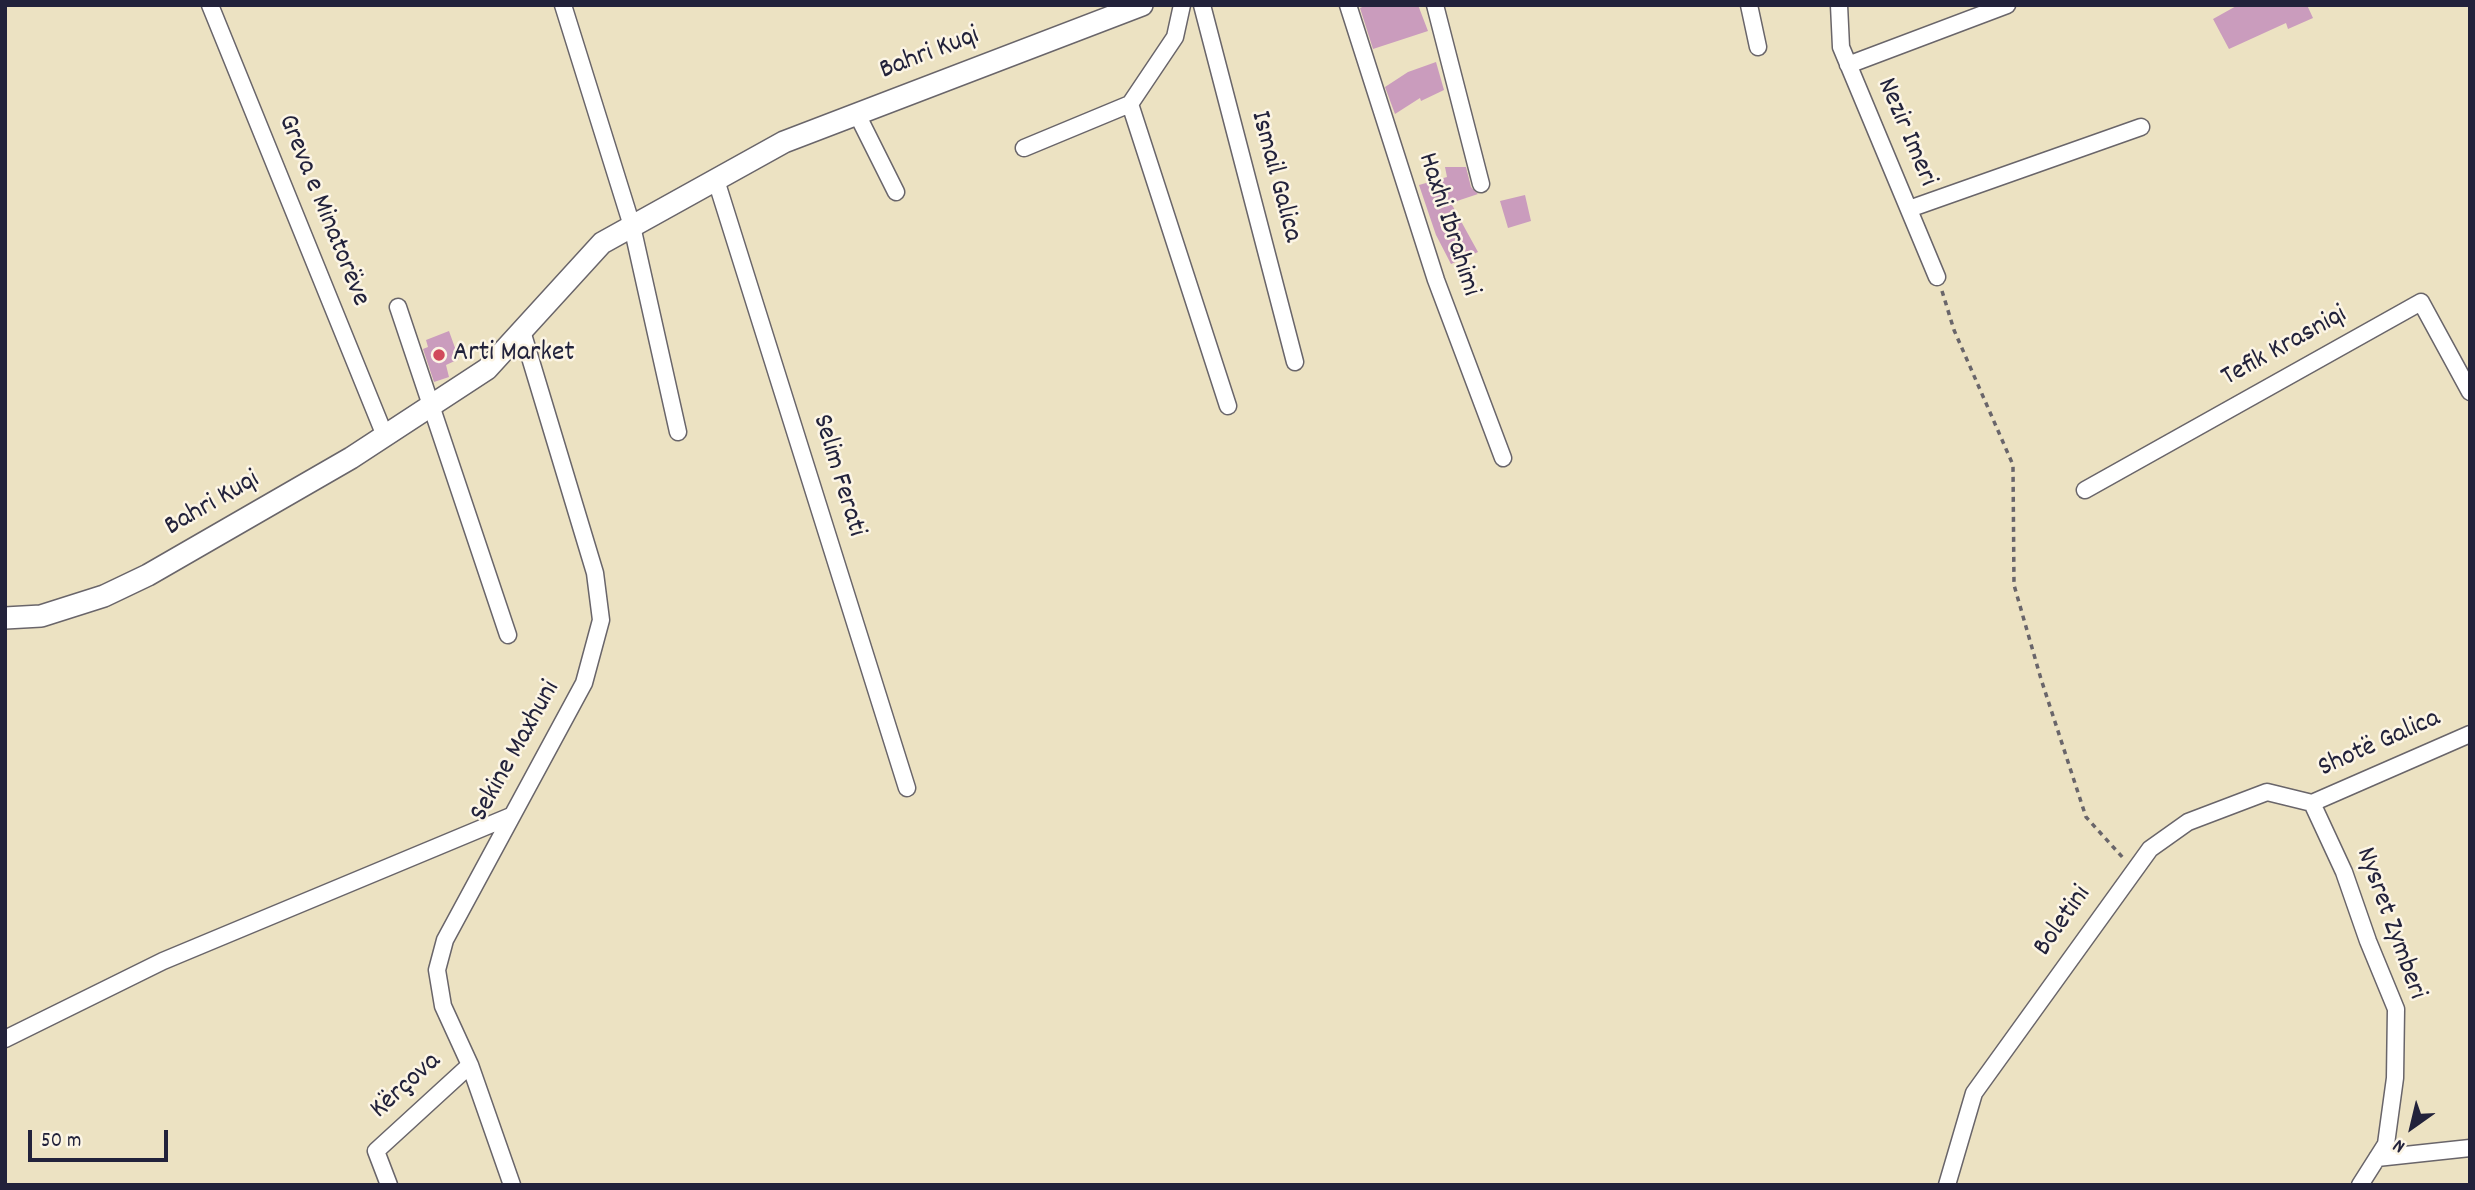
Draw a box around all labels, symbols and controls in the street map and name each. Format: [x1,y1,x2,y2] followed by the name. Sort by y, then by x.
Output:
[876,21,984,89] street label: Bahri Kuqi
[1867,74,1943,192] street label: Nezir Imeri
[1240,108,1308,246] street label: Ismail Galica
[268,110,376,312] street label: Greva e Minatorëve
[1408,149,1486,301] street label: Haxhi Ibrahimi
[2216,300,2354,396] street label: Tefik Krasniqi
[453,338,575,372] place label: Arti Market
[431,347,447,363] marker: Arti Market
[803,411,871,541] street label: Selim Ferati
[160,465,266,545] street label: Bahri Kuqi
[465,676,569,828] street label: Sekine Maxhuni
[2314,703,2446,787] street label: Shotë Galica
[2346,843,2432,1005] street label: Nysret Zymberi
[2028,880,2100,964] street label: Boletini
[365,1046,449,1128] street label: Kërçova
[2377,1092,2447,1162] north arrow
[32,1116,172,1160] scale bar
[41,1127,81,1157] text: 50 m
[2389,1131,2411,1159] text: N

